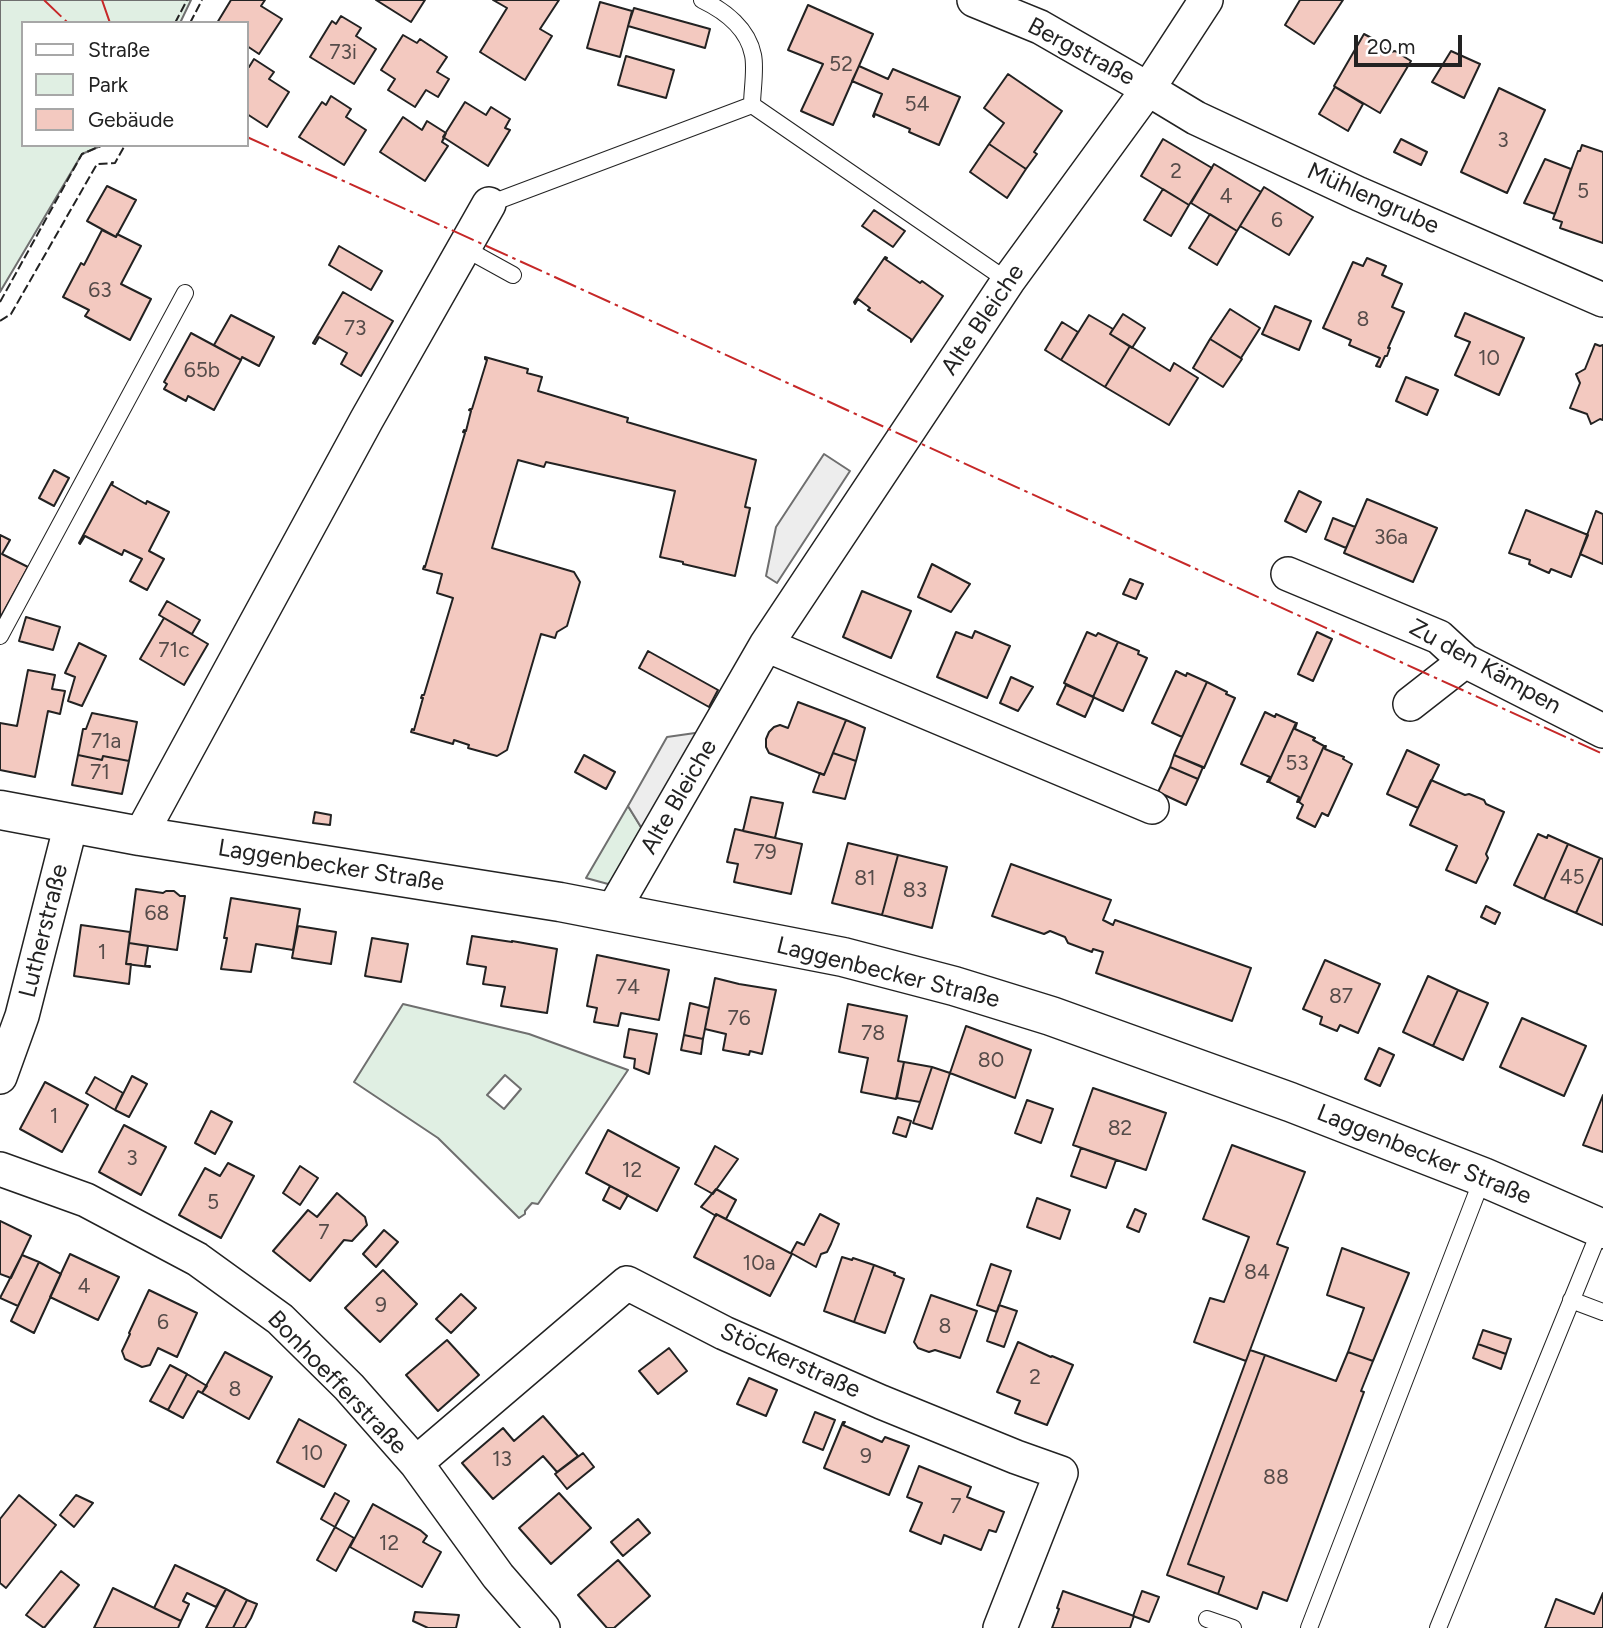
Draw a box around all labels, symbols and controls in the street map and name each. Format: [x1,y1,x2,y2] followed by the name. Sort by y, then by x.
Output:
[1022,12,1140,92] street label: Bergstraße
[21,21,248,147] legend
[1358,21,1466,65] scale bar
[1367,34,1415,59] text: 20 m
[88,37,150,62] text: Straße
[329,40,357,66] house number: 73i
[829,52,853,78] house number: 52
[88,72,128,97] text: Park
[904,92,930,118] house number: 54
[88,107,174,132] text: Gebäude
[1497,128,1509,154] house number: 3
[1302,157,1444,241] street label: Mühlengrube
[1170,159,1182,185] house number: 2
[1577,179,1589,205] house number: 5
[1219,184,1233,210] house number: 4
[1271,208,1283,234] house number: 6
[935,259,1031,381] street label: Alte Bleiche
[88,278,112,304] house number: 63
[1357,307,1369,333] house number: 8
[344,316,366,342] house number: 73
[1478,346,1500,372] house number: 10
[184,358,220,384] house number: 65b
[1374,525,1408,551] house number: 36a
[1404,613,1566,721] street label: Zu den Kämpen
[158,638,190,664] house number: 71c
[91,729,121,755] house number: 71a
[635,735,723,859] street label: Alte Bleiche
[1285,751,1309,777] house number: 53
[90,760,110,786] house number: 71
[216,834,446,898] street label: Laggenbecker Straße
[753,840,777,866] house number: 79
[13,861,75,1001] street label: Lutherstraße
[1559,865,1585,891] house number: 45
[854,866,876,892] house number: 81
[903,878,927,904] house number: 83
[145,901,169,927] house number: 68
[773,931,1003,1015] street label: Laggenbecker Straße
[98,940,106,966] house number: 1
[616,975,640,1001] house number: 74
[1329,984,1353,1010] house number: 87
[727,1006,751,1032] house number: 76
[861,1021,885,1047] house number: 78
[978,1048,1004,1074] house number: 80
[1313,1099,1535,1211] street label: Laggenbecker Straße
[50,1104,58,1130] house number: 1
[1108,1116,1132,1142] house number: 82
[126,1146,138,1172] house number: 3
[622,1158,642,1184] house number: 12
[207,1190,219,1216] house number: 5
[318,1220,330,1246] house number: 7
[743,1251,775,1277] house number: 10a
[1244,1260,1270,1286] house number: 84
[77,1274,91,1300] house number: 4
[375,1293,387,1319] house number: 9
[261,1305,413,1461] street label: Bonhoefferstraße
[157,1310,169,1336] house number: 6
[939,1314,951,1340] house number: 8
[715,1317,865,1405] street label: Stöckerstraße
[1029,1365,1041,1391] house number: 2
[229,1377,241,1403] house number: 8
[301,1441,323,1467] house number: 10
[860,1444,872,1470] house number: 9
[492,1447,512,1473] house number: 13
[1263,1465,1289,1491] house number: 88
[950,1494,962,1520] house number: 7
[379,1531,399,1557] house number: 12

